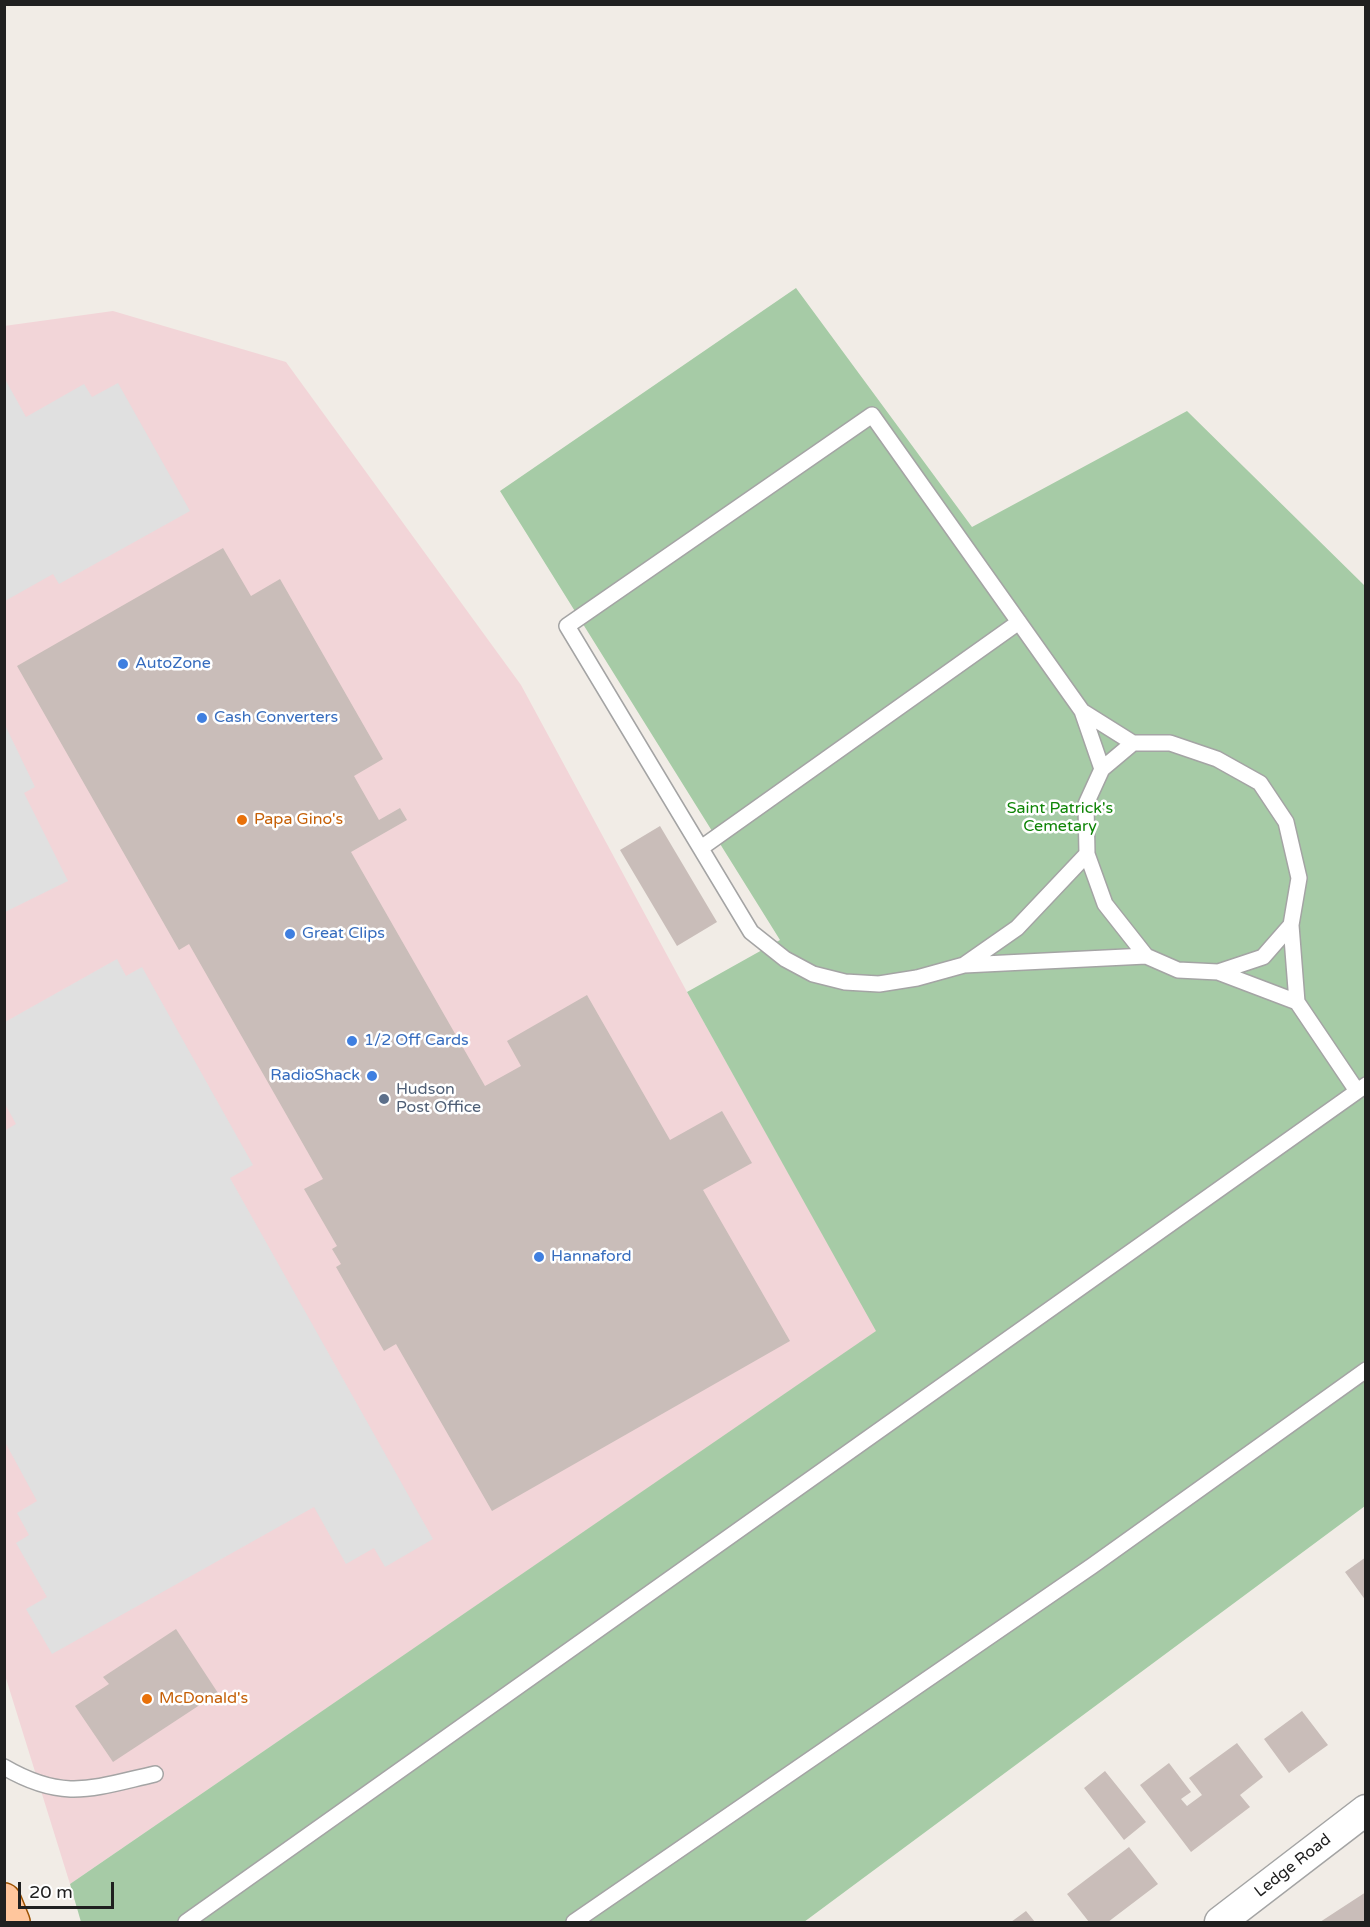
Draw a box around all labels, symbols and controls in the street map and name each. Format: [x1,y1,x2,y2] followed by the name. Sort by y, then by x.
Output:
[135,654,211,674] place label: AutoZone
[116,657,130,671] marker: AutoZone
[214,708,338,728] place label: Cash Converters
[195,711,209,725] marker: Cash Converters
[1007,799,1113,837] park label: Saint Patrick's Cemetary
[254,810,343,830] place label: Papa Gino's
[235,813,249,827] marker: Papa Gino's
[302,924,385,944] place label: Great Clips
[283,927,297,941] marker: Great Clips
[364,1031,469,1051] place label: 1/2 Off Cards
[345,1034,359,1048] marker: 1/2 Off Cards
[270,1066,360,1086] place label: RadioShack
[365,1069,379,1083] marker: RadioShack
[396,1080,481,1118] place label: Hudson Post Office
[377,1092,391,1106] marker: Hudson Post Office
[551,1247,632,1267] place label: Hannaford
[532,1250,546,1264] marker: Hannaford
[159,1689,248,1709] place label: McDonald's
[140,1692,154,1706] marker: McDonald's
[1251,1830,1335,1902] street label: Ledge Road
[21,1870,117,1908] scale bar
[29,1881,73,1903] text: 20 m

